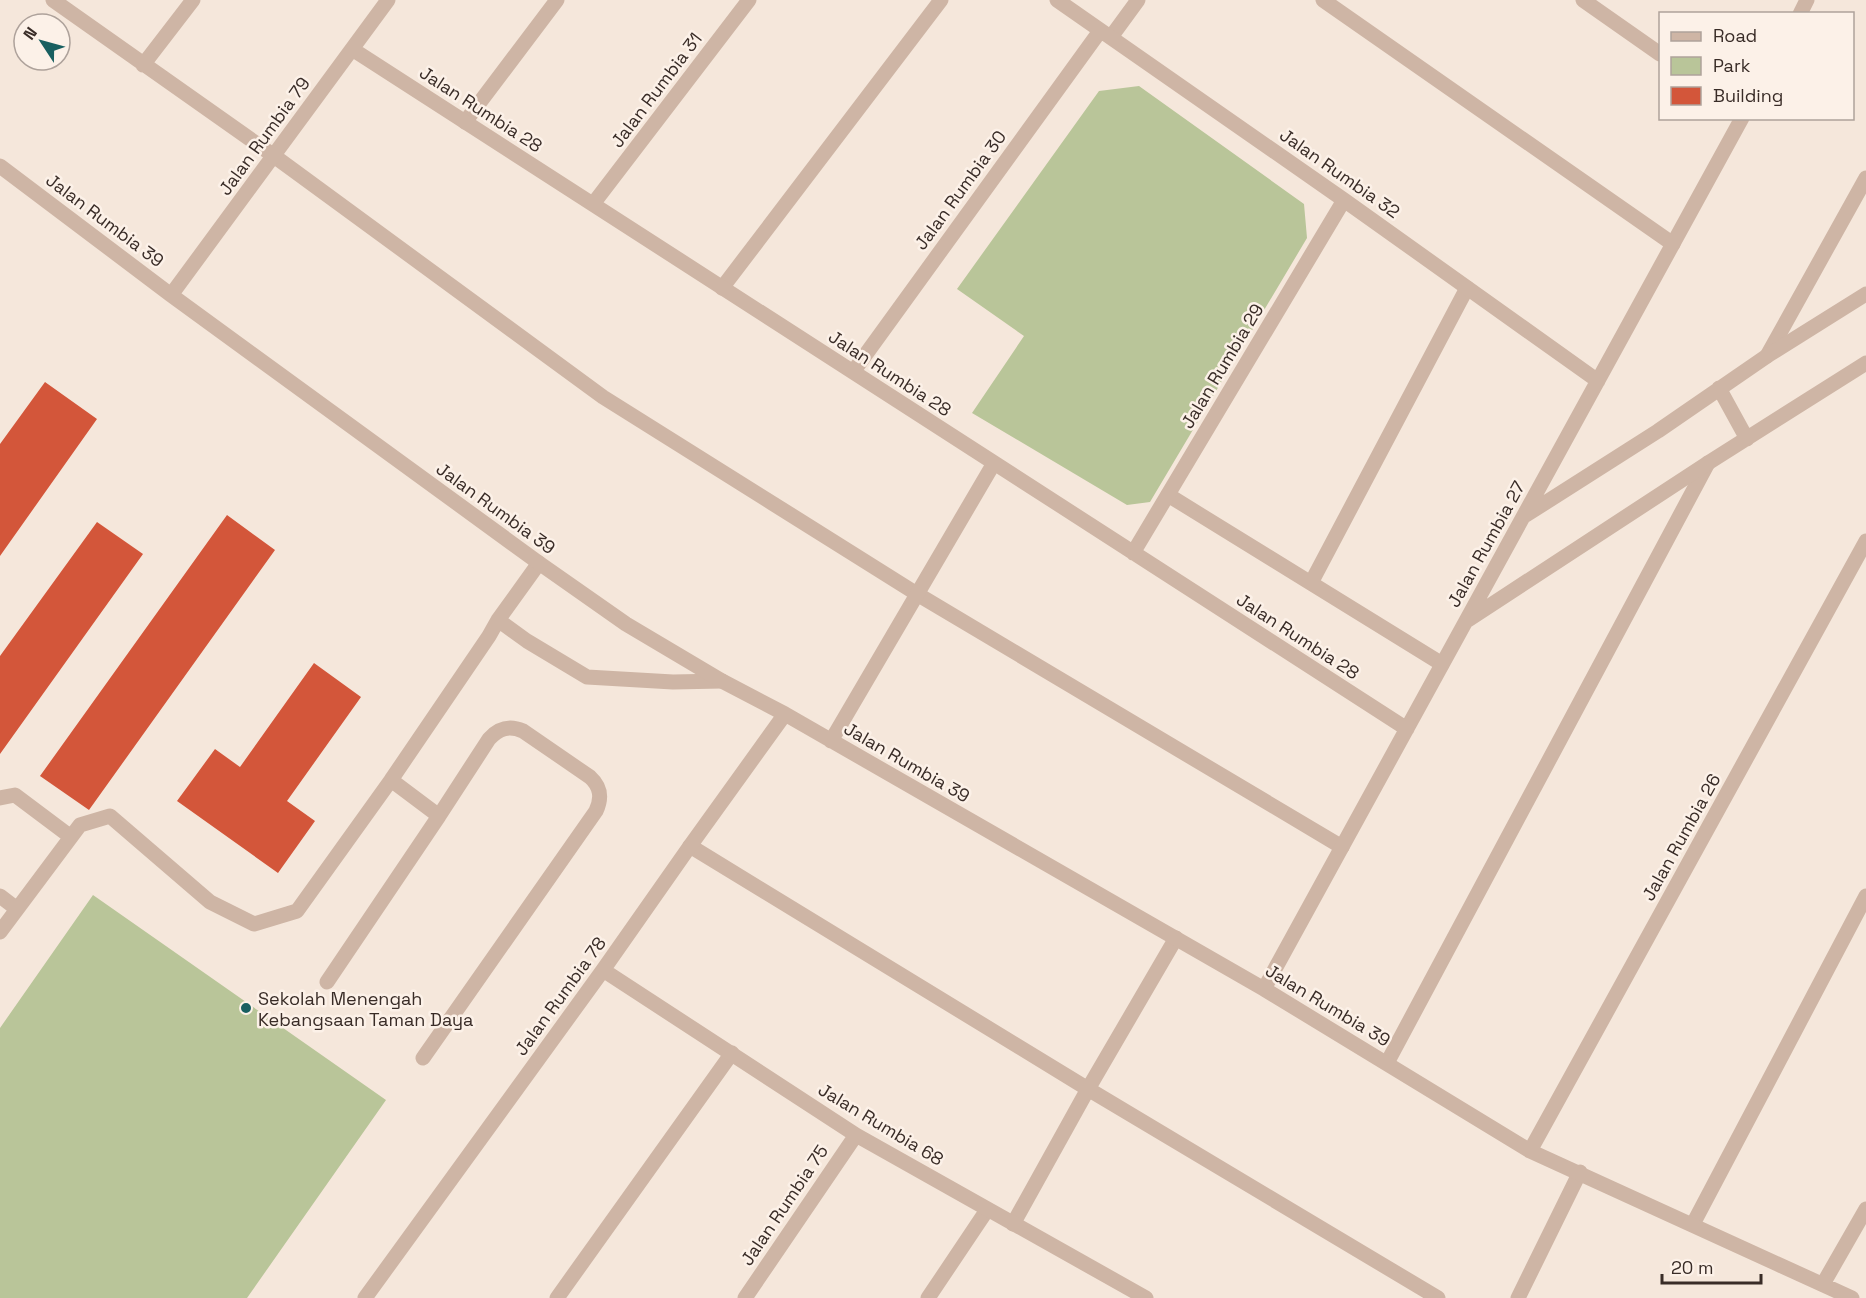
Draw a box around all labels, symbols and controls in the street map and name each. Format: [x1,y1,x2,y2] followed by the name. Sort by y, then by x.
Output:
[12,12,72,72] north arrow
[1659,12,1854,120] legend
[19,23,42,44] text: N
[1713,24,1757,47] text: Road
[605,28,707,152] street label: Jalan Rumbia 31
[1713,54,1751,77] text: Park
[415,61,547,157] street label: Jalan Rumbia 28
[213,72,315,200] street label: Jalan Rumbia 79
[1713,84,1783,107] text: Building
[1275,123,1405,223] street label: Jalan Rumbia 32
[909,126,1011,254] street label: Jalan Rumbia 30
[41,168,169,272] street label: Jalan Rumbia 39
[1176,299,1268,433] street label: Jalan Rumbia 29
[824,325,956,421] street label: Jalan Rumbia 28
[432,457,560,559] street label: Jalan Rumbia 39
[1442,477,1530,611] street label: Jalan Rumbia 27
[1232,588,1364,684] street label: Jalan Rumbia 28
[840,717,974,807] street label: Jalan Rumbia 39
[1637,769,1725,905] street label: Jalan Rumbia 26
[509,932,611,1060] street label: Jalan Rumbia 78
[1261,959,1395,1051] street label: Jalan Rumbia 39
[258,987,473,1031] place label: Sekolah Menengah Kebangsaan Taman Daya
[239,1001,253,1015] marker: Sekolah Menengah Kebangsaan Taman Daya
[814,1078,948,1170] street label: Jalan Rumbia 68
[735,1140,833,1270] street label: Jalan Rumbia 75
[1662,1247,1761,1285] scale bar
[1671,1256,1714,1279] text: 20 m

